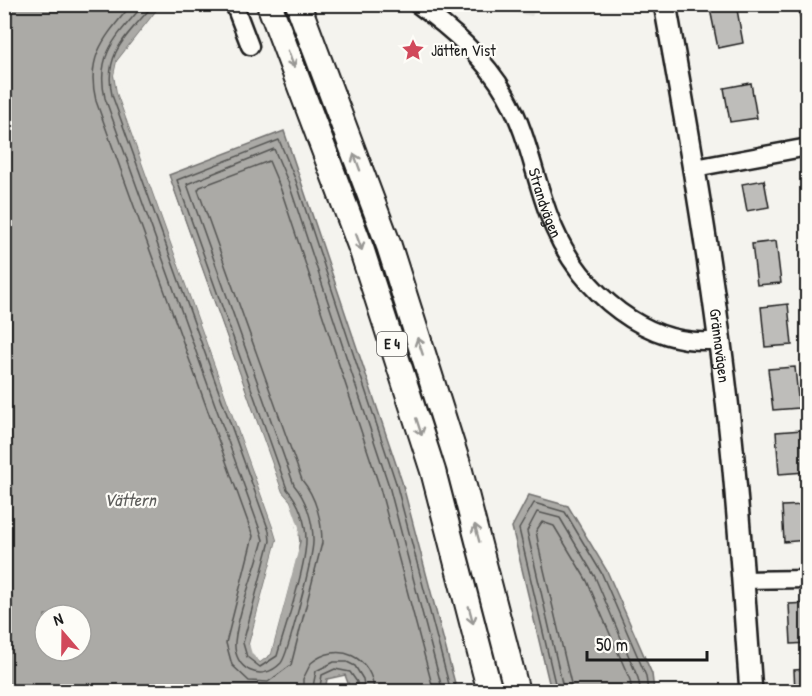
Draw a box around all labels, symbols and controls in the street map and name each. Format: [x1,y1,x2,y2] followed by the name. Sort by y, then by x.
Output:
[400,37,426,63] place icon: Jätten Vist
[431,39,496,61] place label: Jätten Vist
[286,49,297,67] one-way arrow
[351,153,362,172] one-way arrow
[523,165,568,241] street label: Strandvägen
[354,232,365,250] one-way arrow
[704,307,736,384] street label: Grännavägen
[377,332,407,356] road number: E 4
[414,337,425,356] one-way arrow
[414,417,425,436] one-way arrow
[104,487,158,512] water label: Vättern
[470,524,482,543] one-way arrow
[33,603,93,663] north arrow
[466,605,477,624] one-way arrow
[50,607,66,631] text: N
[587,624,707,662] scale bar
[596,632,628,657] text: 50 m

